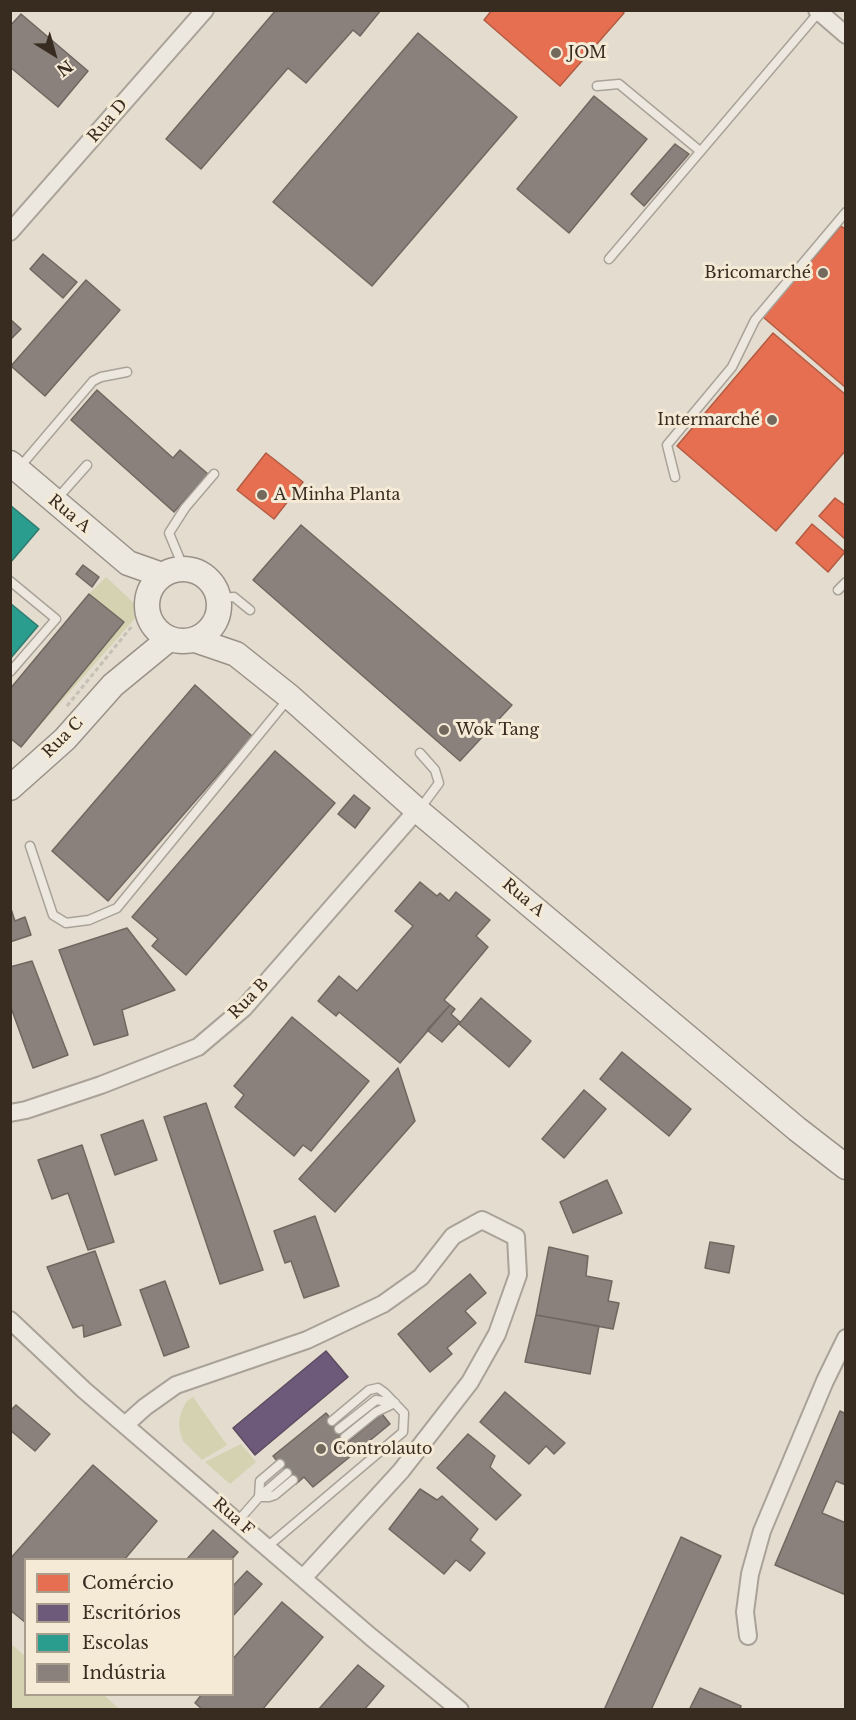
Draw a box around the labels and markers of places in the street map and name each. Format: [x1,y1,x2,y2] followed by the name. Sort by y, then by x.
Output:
[568,43,606,63] place label: JOM
[549,46,563,60] marker: JOM
[704,263,811,283] place label: Bricomarché
[816,266,830,280] marker: Bricomarché
[657,410,760,430] place label: Intermarché
[765,413,779,427] marker: Intermarché
[274,485,400,505] place label: A Minha Planta
[255,488,269,502] marker: A Minha Planta
[456,720,539,740] place label: Wok Tang
[437,723,451,737] marker: Wok Tang
[333,1439,433,1459] place label: Controlauto
[314,1442,328,1456] marker: Controlauto

